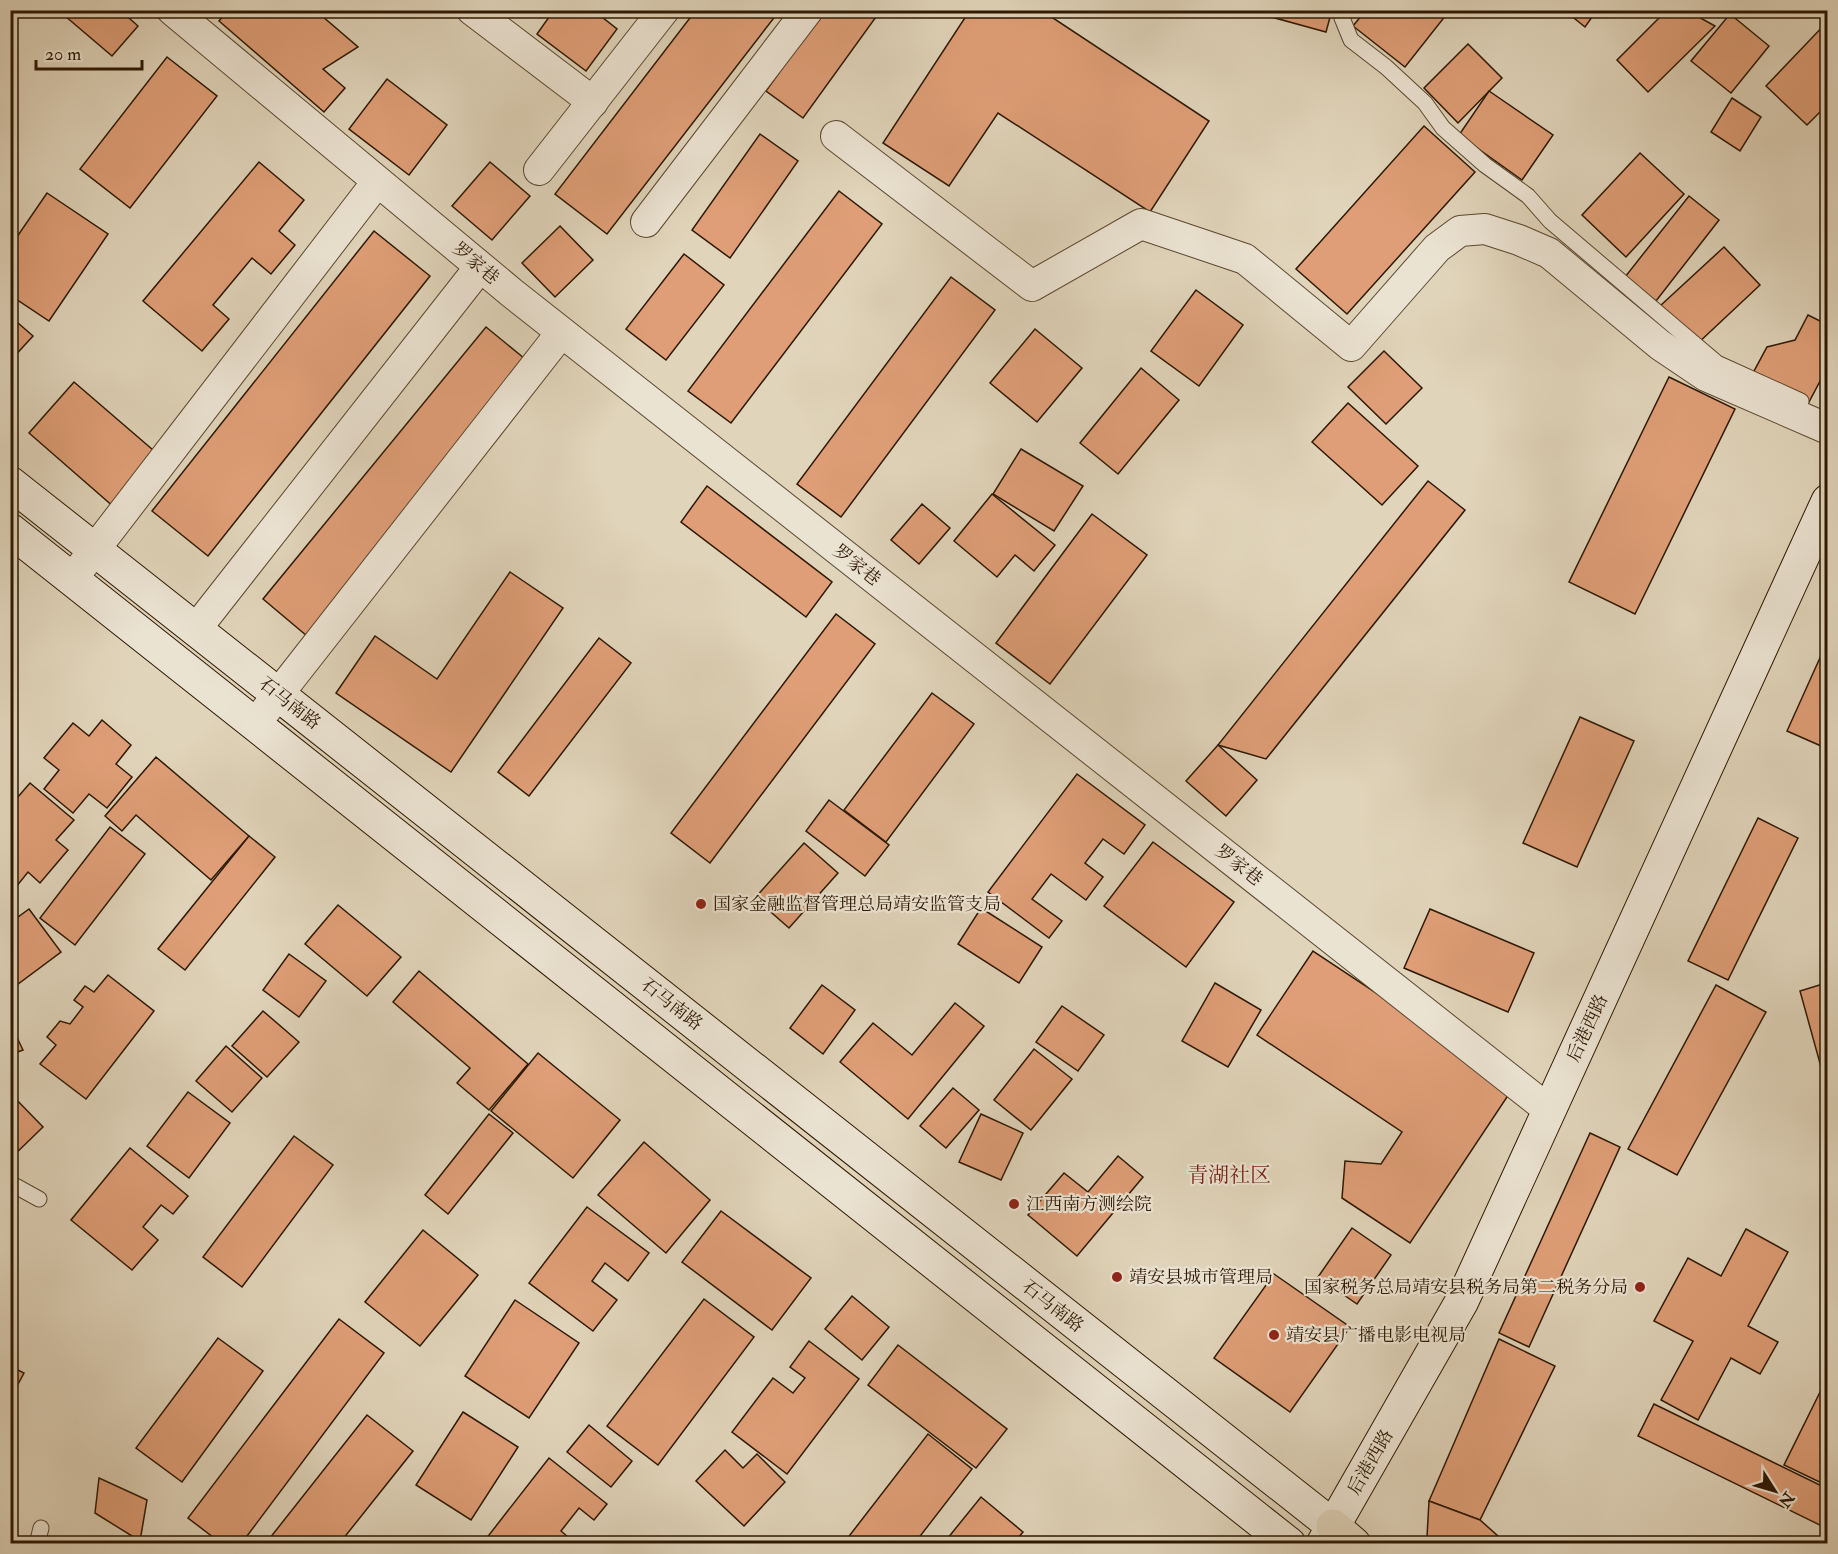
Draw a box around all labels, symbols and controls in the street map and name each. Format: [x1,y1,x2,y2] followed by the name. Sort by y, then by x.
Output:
[36,33,142,71] scale bar
[45,43,81,66] text: 20 m
[448,237,504,290] street label: 罗家巷
[828,540,885,591] street label: 罗家巷
[254,672,325,735] street label: 石马南路
[1210,840,1267,891] street label: 罗家巷
[713,893,1001,916] place label: 国家金融监督管理总局靖安监管支局
[694,897,708,911] marker: 国家金融监督管理总局靖安监管支局
[636,973,707,1036] street label: 石马南路
[1562,991,1613,1066] street label: 后港西路
[1187,1162,1271,1189] district label: 青湖社区
[1026,1193,1152,1216] place label: 江西南方测绘院
[1007,1197,1021,1211] marker: 江西南方测绘院
[1129,1266,1273,1289] place label: 靖安县城市管理局
[1110,1270,1124,1284] marker: 靖安县城市管理局
[1017,1275,1088,1338] street label: 石马南路
[1304,1276,1628,1299] place label: 国家税务总局靖安县税务局第二税务分局
[1633,1280,1647,1294] marker: 国家税务总局靖安县税务局第二税务分局
[1286,1324,1466,1347] place label: 靖安县广播电影电视局
[1267,1328,1281,1342] marker: 靖安县广播电影电视局
[1342,1425,1398,1499] street label: 后港西路
[1745,1461,1805,1521] north arrow
[1773,1487,1799,1512] text: N

